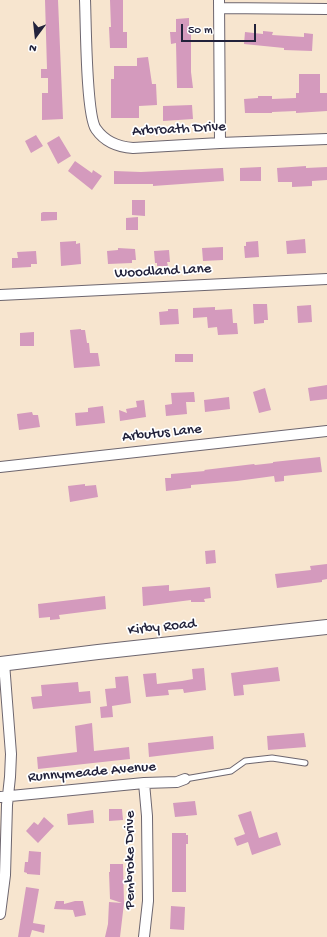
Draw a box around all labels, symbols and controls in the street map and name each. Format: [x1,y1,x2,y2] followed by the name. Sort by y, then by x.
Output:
[16,16,56,56] north arrow
[183,16,258,42] scale bar
[188,24,213,38] text: 50 m
[28,41,38,54] text: N
[132,119,226,141] street label: Arbroath Drive
[114,260,212,284] street label: Woodland Lane
[121,421,203,447] street label: Arbutus Lane
[127,615,197,641] street label: Kirby Road
[27,758,157,788] street label: Runnymeade Avenue
[122,811,140,909] street label: Pembroke Drive

